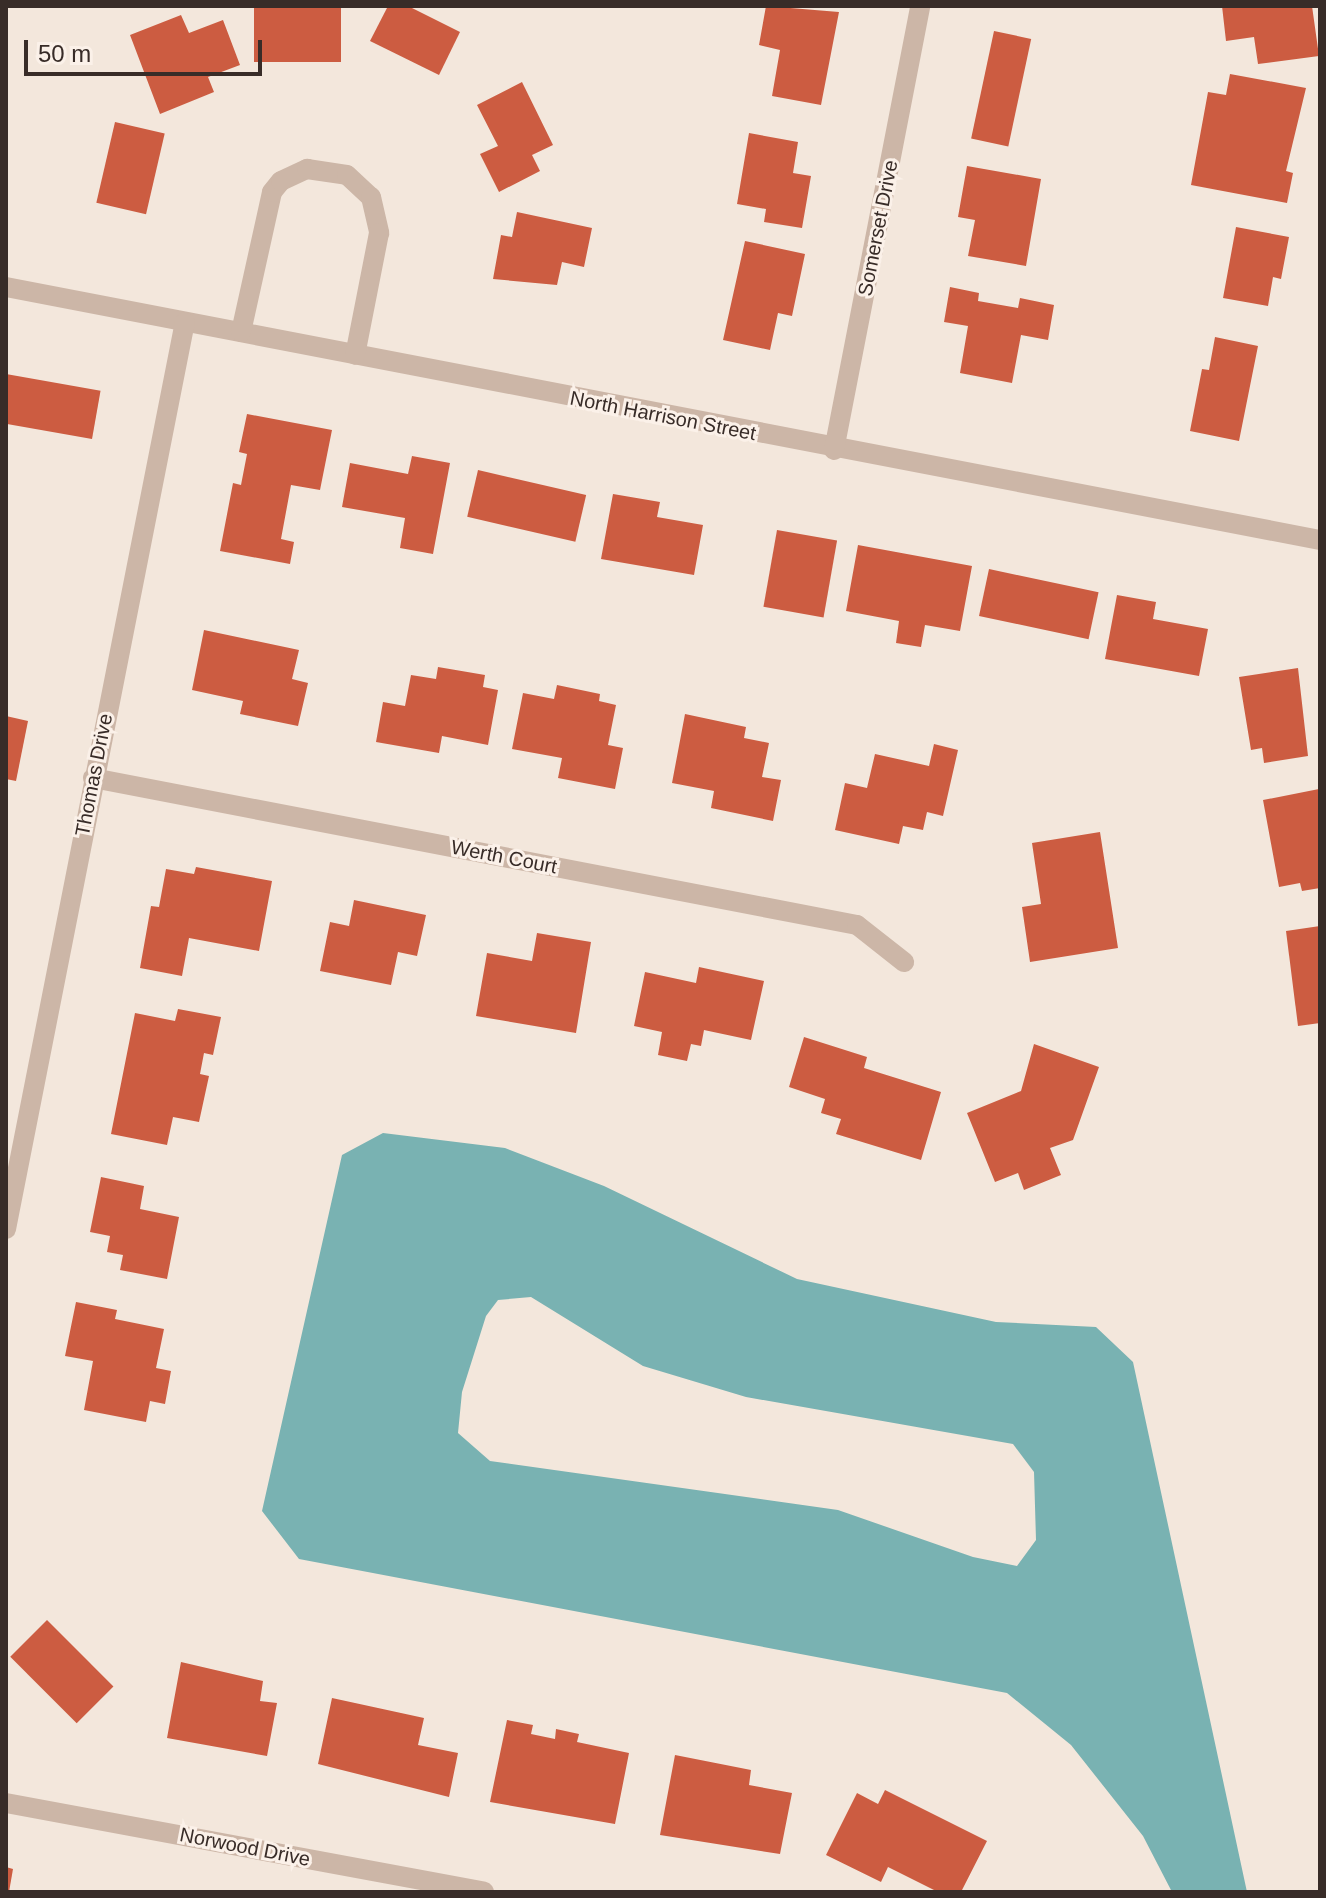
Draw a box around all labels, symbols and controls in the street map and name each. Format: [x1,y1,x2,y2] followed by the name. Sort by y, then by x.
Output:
[28,24,266,74] scale bar
[38,40,91,67] text: 50 m
[853,158,903,298] street label: Somerset Drive
[568,386,758,446] street label: North Harrison Street
[70,712,118,838] street label: Thomas Drive
[449,835,559,879] street label: Werth Court
[178,1823,312,1871] street label: Norwood Drive

